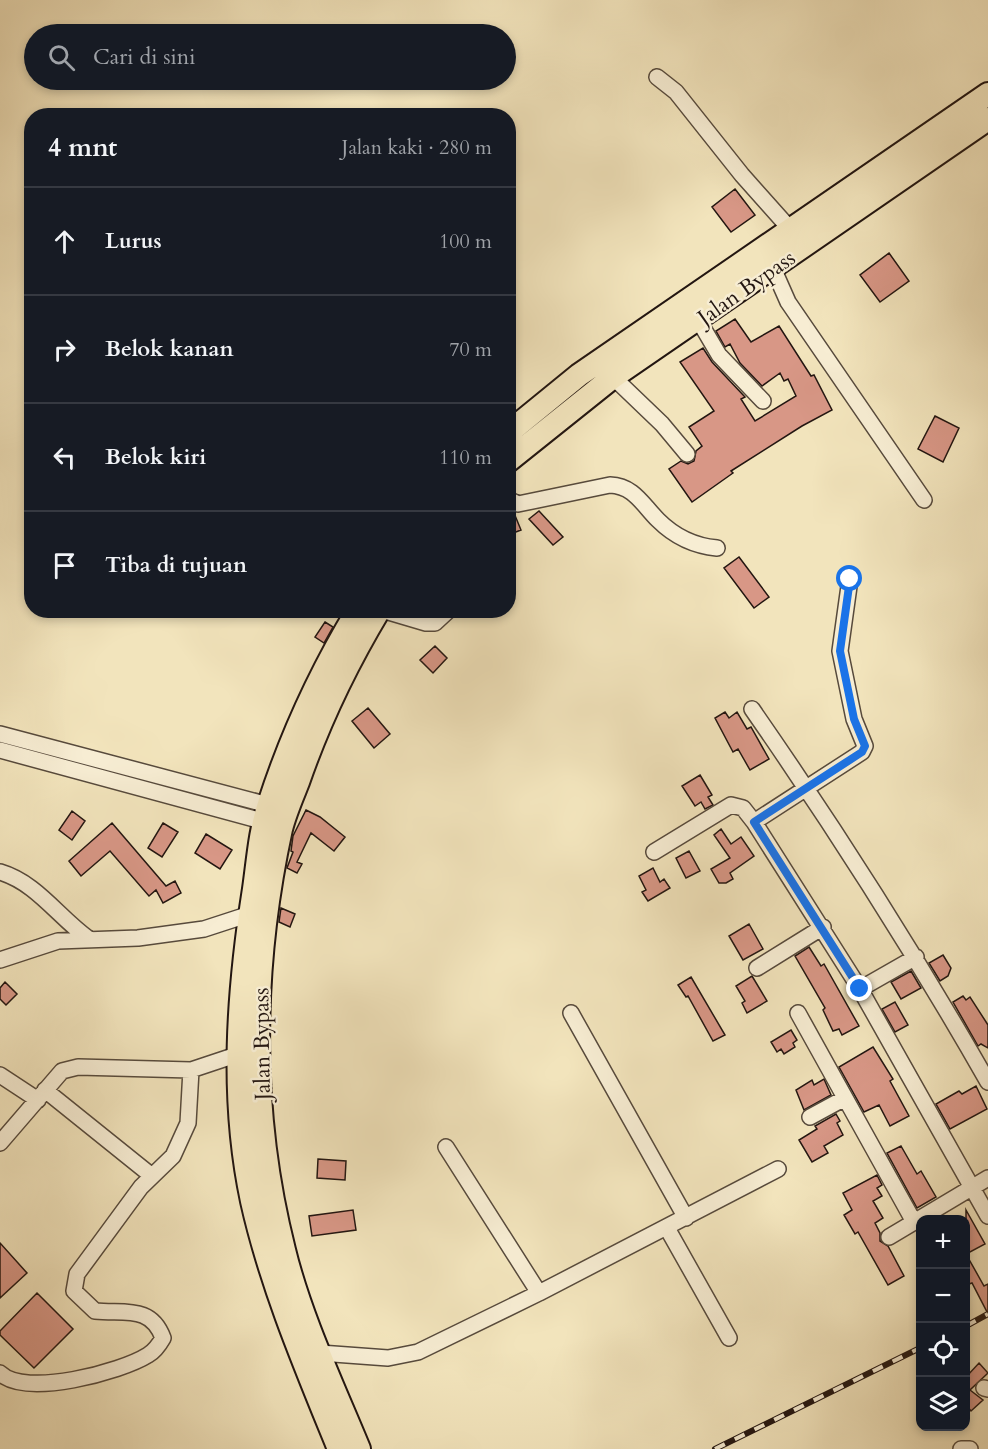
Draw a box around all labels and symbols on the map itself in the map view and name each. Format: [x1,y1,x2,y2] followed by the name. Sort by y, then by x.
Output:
[689,243,801,334] street label: Jalan Bypass
[836,565,862,591] route start
[846,975,872,1001] route end
[246,987,278,1104] street label: Jalan Bypass

